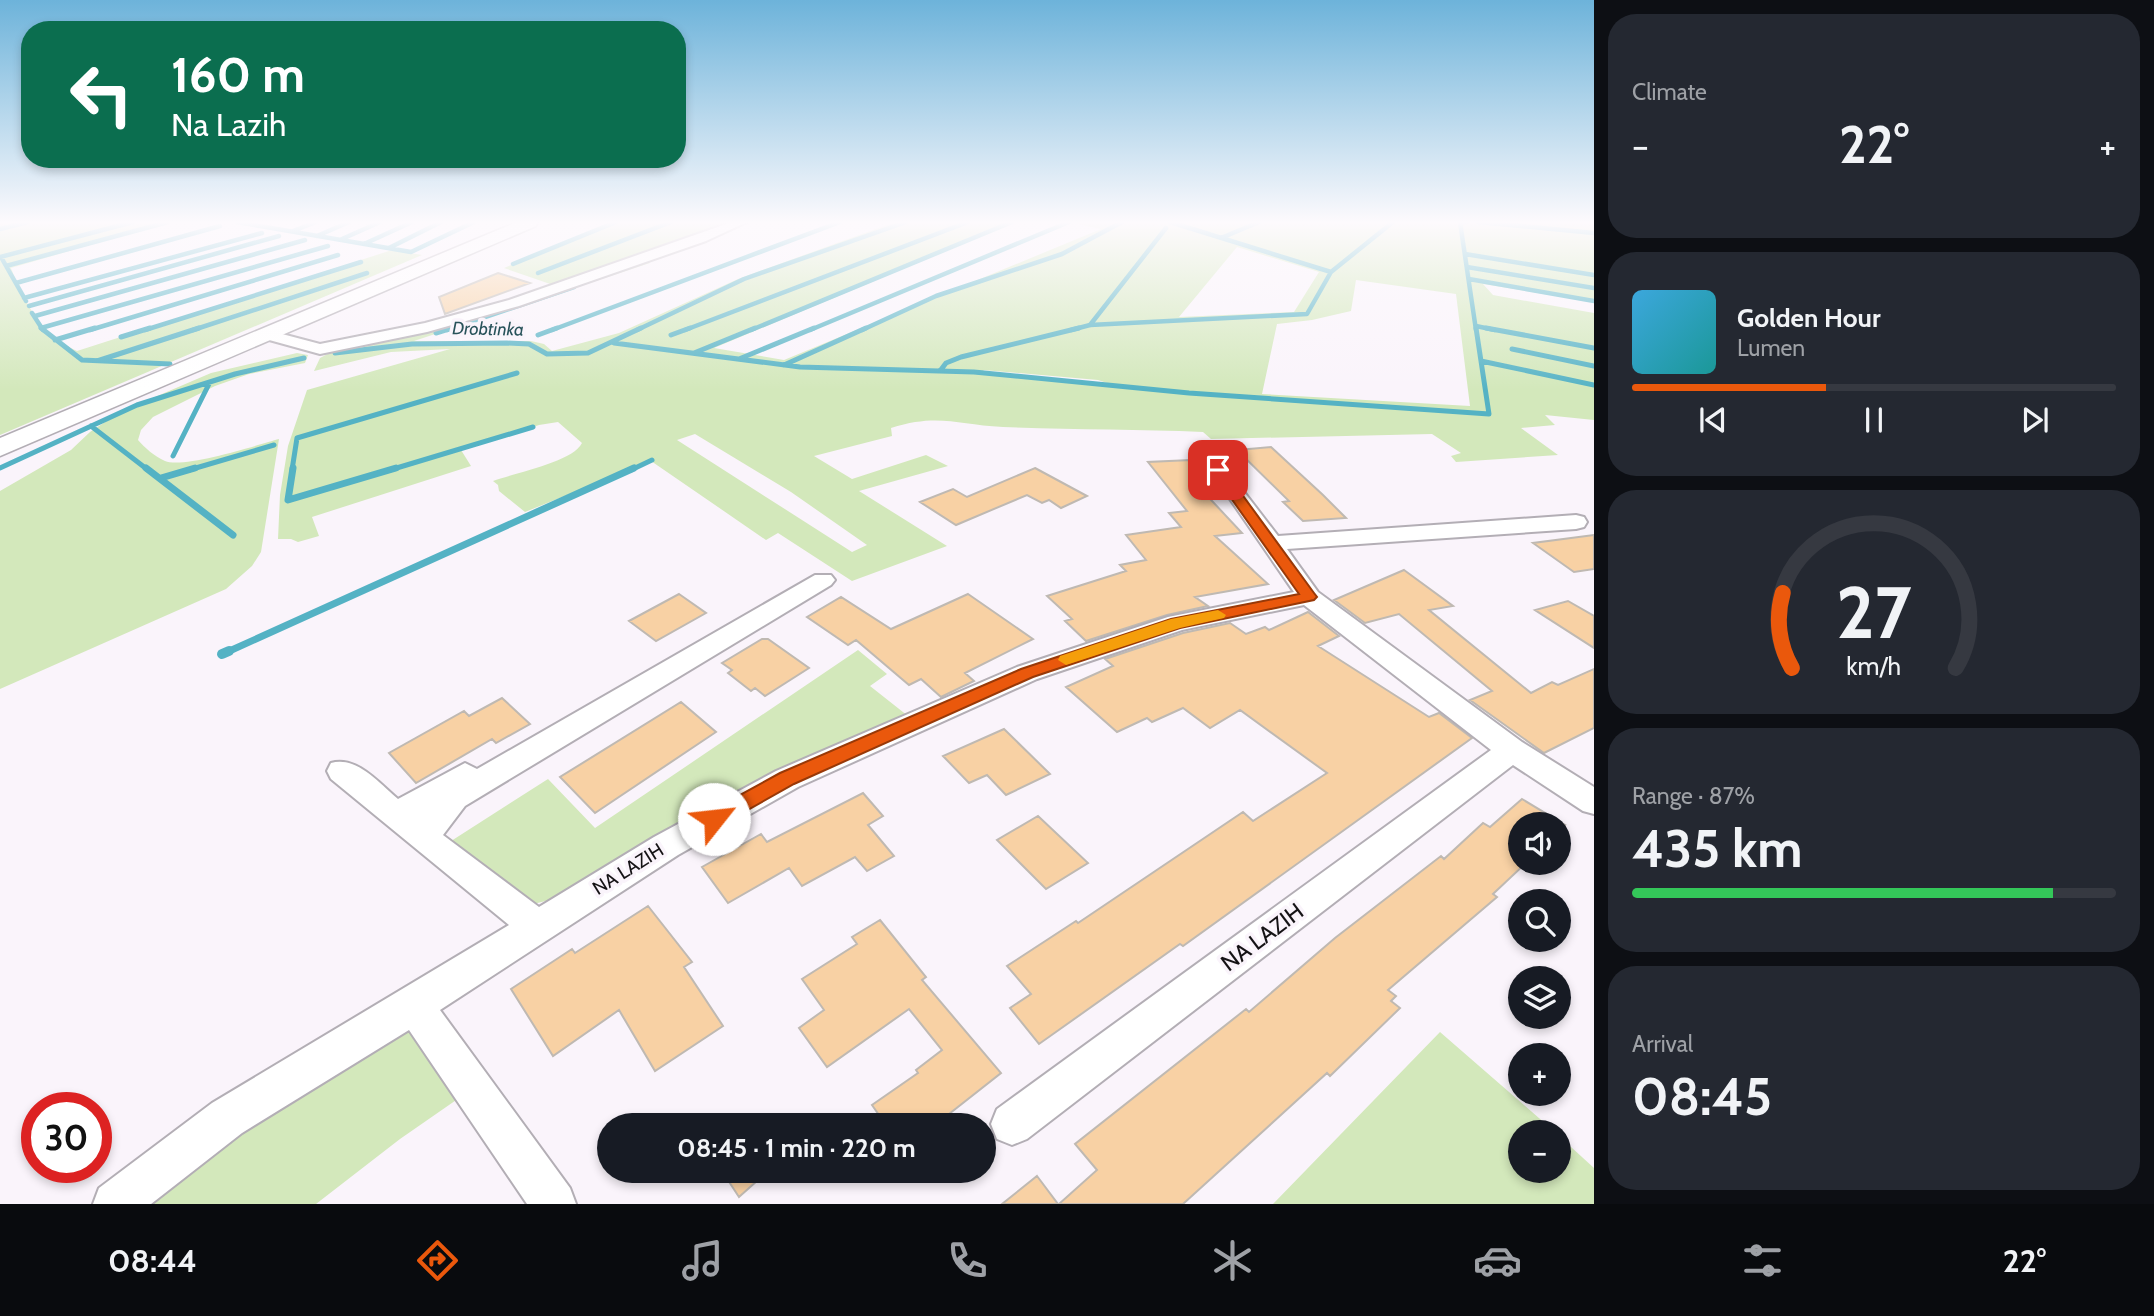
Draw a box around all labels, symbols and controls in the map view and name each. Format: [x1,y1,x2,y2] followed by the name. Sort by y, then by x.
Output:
[171,45,305,104] text: 160 m
[56,49,147,140] icon: left
[1632,78,1707,106] text: Climate
[171,105,286,144] text: Na Lazih
[1839,113,1909,176] text: 22°
[1632,122,1649,169] text: −
[2099,122,2116,169] text: +
[1737,302,1880,334] text: Golden Hour
[452,317,524,341] water label: Drobtinka
[1737,334,1805,362] text: Lumen
[1694,401,1732,439] icon: previous
[1855,401,1893,439] icon: pause
[2016,401,2054,439] icon: next
[1188,440,1248,500] pin
[1199,451,1237,489] icon: arrive
[1836,568,1912,656] text: 27
[1847,651,1901,681] text: km/h
[677,782,751,856] position arrow
[1632,782,1755,810] text: Range · 87%
[1508,812,1571,1183] map controls
[1508,812,1571,875] button: sound
[1632,817,1802,880] text: 435 km
[588,838,668,900] street label: NA LAZIH
[1508,889,1571,952] button: search
[1215,897,1309,977] street label: NA LAZIH
[1508,966,1571,1029] button: layers
[1632,1030,1693,1058] text: Arrival
[1508,1043,1571,1106] button: +
[1632,1065,1772,1128] text: 08:45
[21,1092,112,1183] speed limit sign: 30
[1508,1120,1571,1183] button: −
[677,1132,916,1164] text: 08:45 · 1 min · 220 m
[413,1236,462,1285] icon: directions
[678,1236,727,1285] icon: music
[943,1236,992,1285] icon: phone
[1208,1236,1257,1285] icon: climate
[1473,1236,1522,1285] icon: car
[1738,1236,1787,1285] icon: filters
[108,1241,197,1280] text: 08:44
[2003,1241,2046,1280] text: 22°

